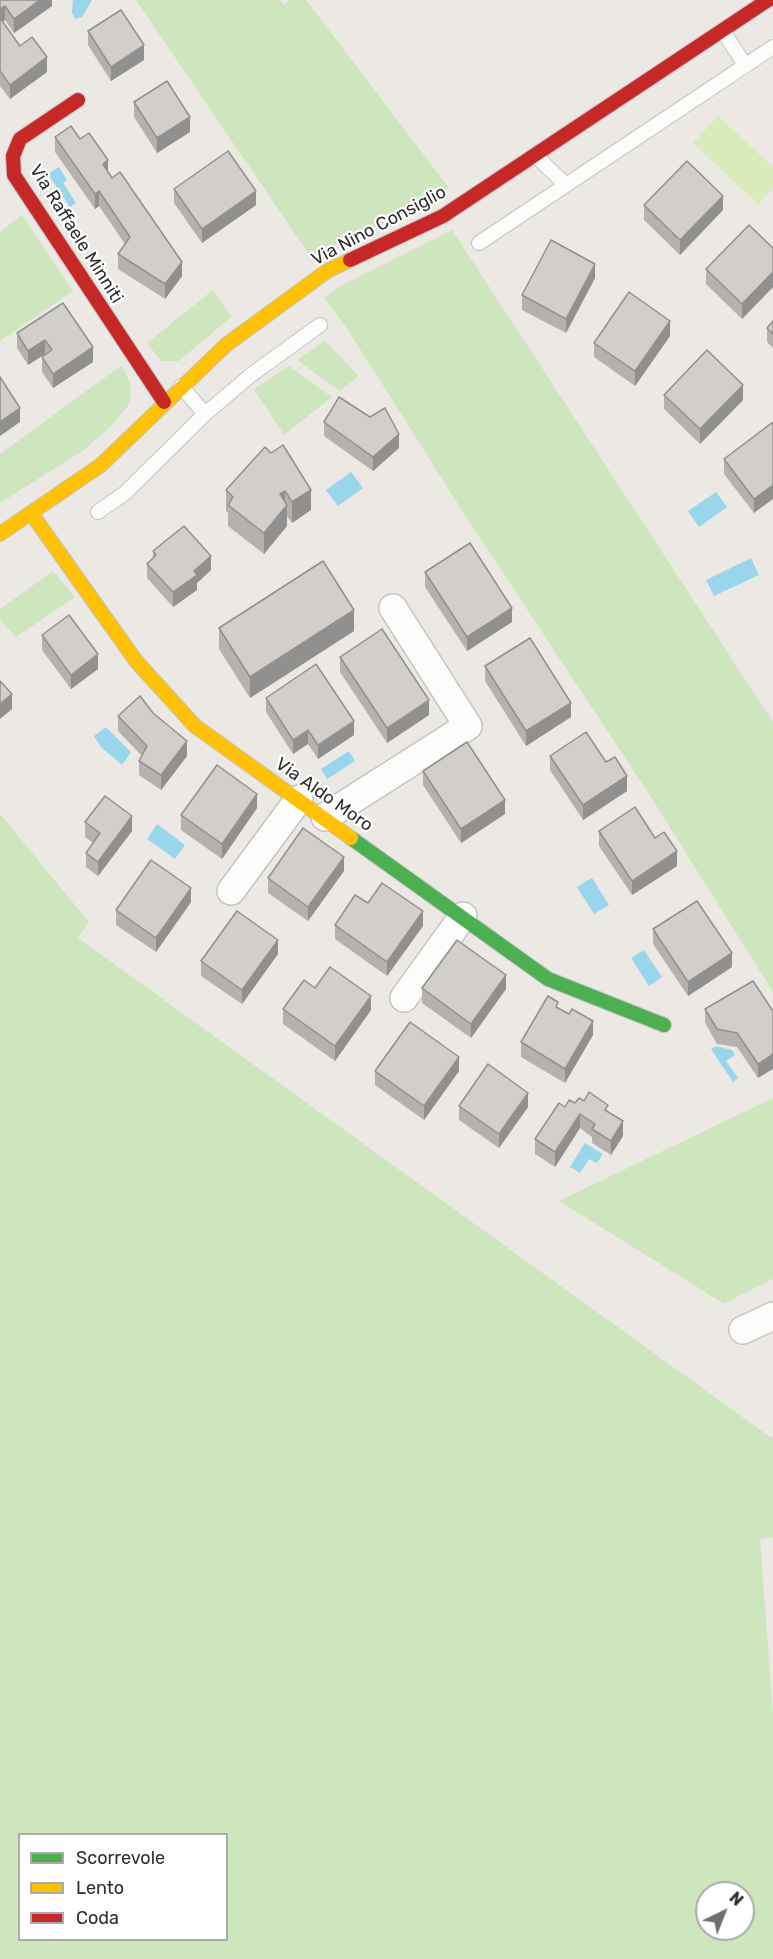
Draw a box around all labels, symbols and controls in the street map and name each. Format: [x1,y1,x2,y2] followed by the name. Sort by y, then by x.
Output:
[25,161,127,307] street label: Via Raffaele Minniti
[308,181,450,271] street label: Via Nino Consiglio
[271,753,377,837] street label: Via Aldo Moro
[18,1833,228,1941] legend
[76,1847,165,1869] text: Scorrevole
[76,1877,124,1899] text: Lento
[695,1881,755,1941] north arrow
[726,1888,747,1910] text: N
[76,1907,119,1929] text: Coda

